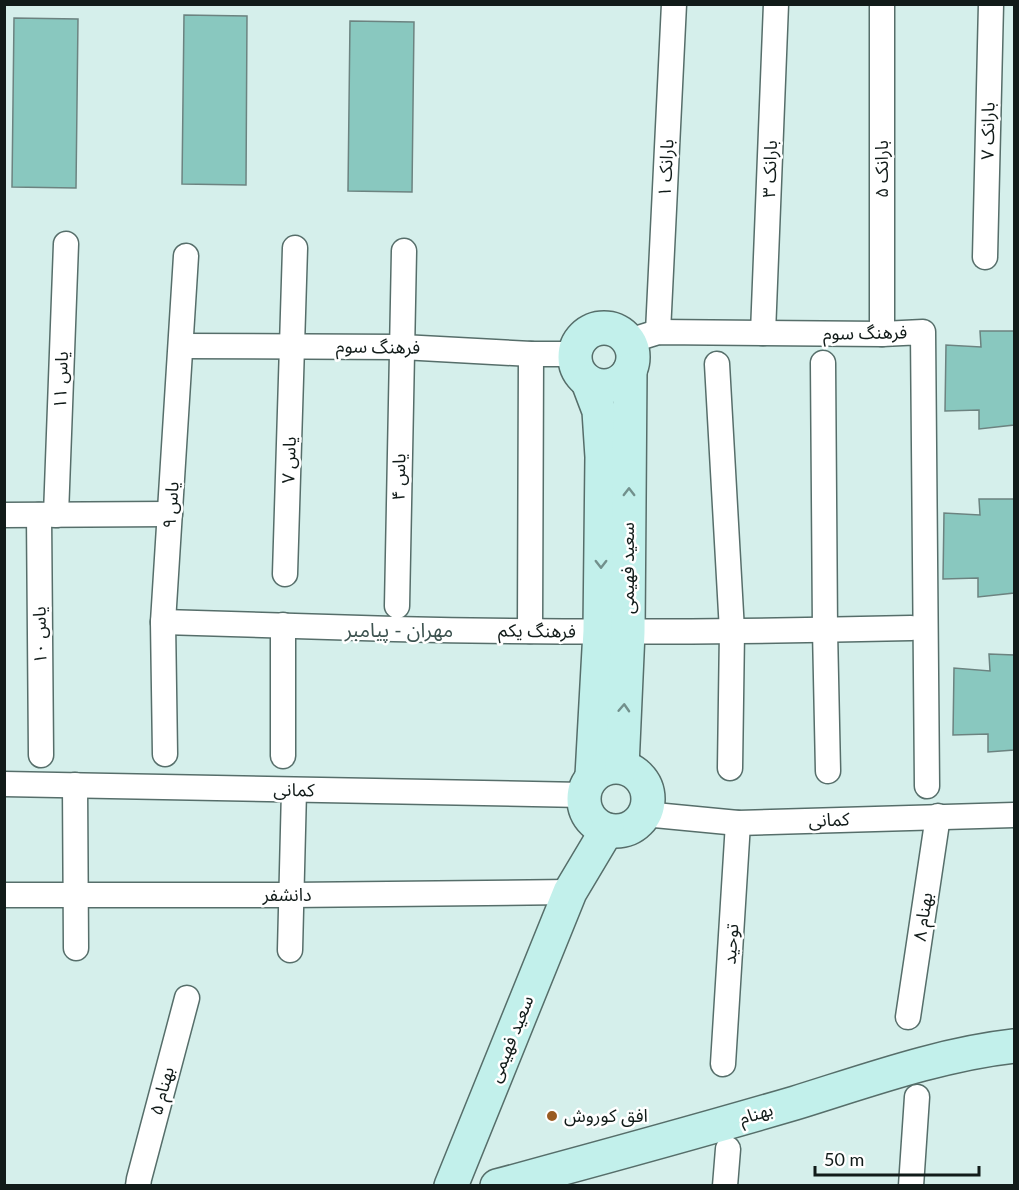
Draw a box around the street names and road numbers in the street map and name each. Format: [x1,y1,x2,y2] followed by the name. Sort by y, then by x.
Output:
[975,102,1000,160] street label: بارانک ۷
[653,138,678,197] street label: بارانک ۱
[757,140,782,198] street label: بارانک ۳
[870,140,893,198] street label: بارانک ۵
[823,320,907,348] street label: فرهنگ سوم
[336,334,420,362] street label: فرهنگ سوم
[48,351,73,409] street label: یاس ۱۱
[276,436,301,484] street label: یاس ۷
[387,453,410,501] street label: یاس ۴
[157,481,184,529] street label: یاس ۹
[616,522,639,614] street label: سعید فهیمی
[27,606,52,664] street label: یاس ۱۰
[498,618,576,645] street label: فرهنگ یکم
[273,778,315,801] street label: کمانی
[808,807,851,832] street label: کمانی
[261,883,312,906] street label: دانشفر
[908,891,940,943] street label: بهنام ۸
[718,923,743,965] street label: توحید
[483,992,538,1086] street label: سعید فهیمی
[144,1064,182,1118] street label: بهنام ۵
[736,1098,776,1132] street label: بهنام

